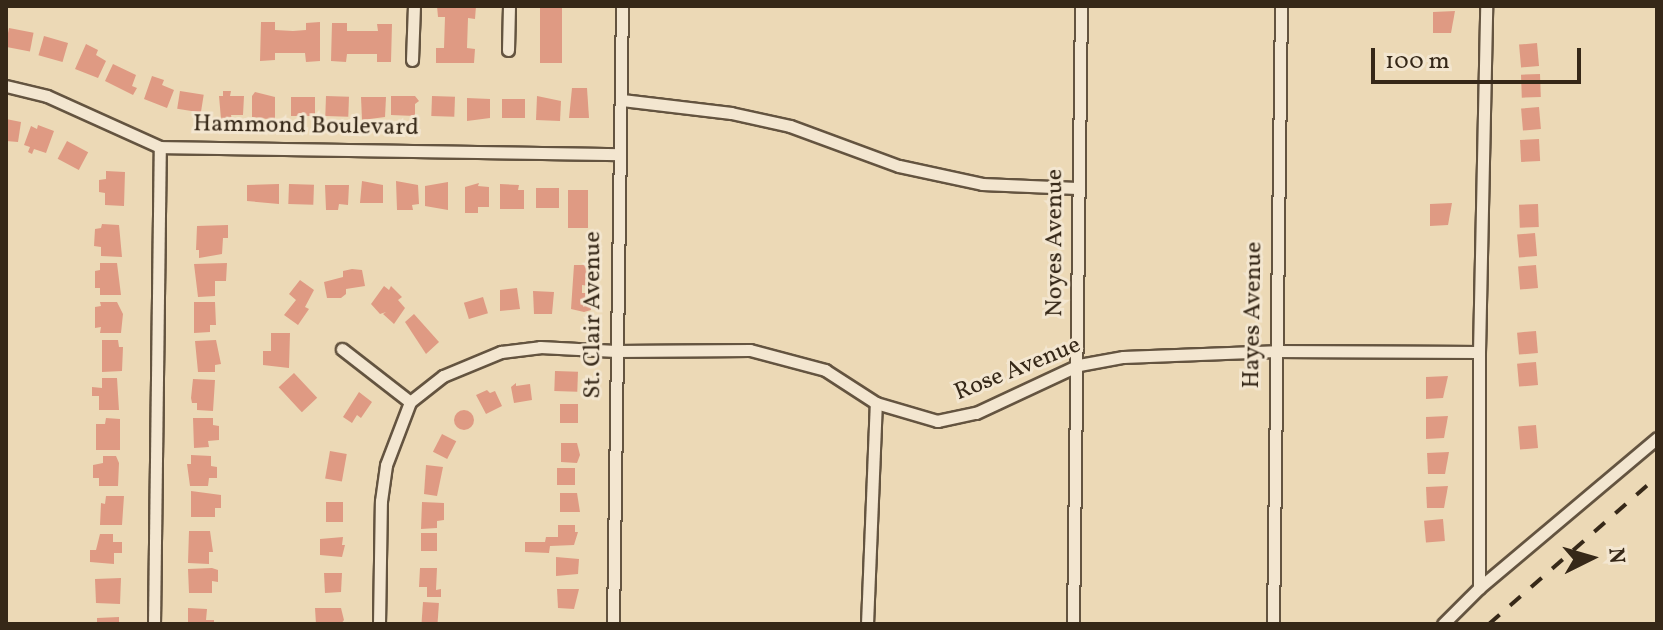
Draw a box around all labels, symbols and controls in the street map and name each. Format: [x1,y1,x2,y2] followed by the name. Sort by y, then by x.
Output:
[1375,32,1585,82] scale bar
[1385,45,1450,79] text: 100 m
[193,111,419,143] street label: Hammond Boulevard
[1042,169,1070,317] street label: Noyes Avenue
[580,231,608,399] street label: St. Clair Avenue
[1238,241,1270,389] street label: Hayes Avenue
[951,332,1085,408] street label: Rose Avenue
[1551,518,1631,598] north arrow
[1599,547,1632,565] text: N

